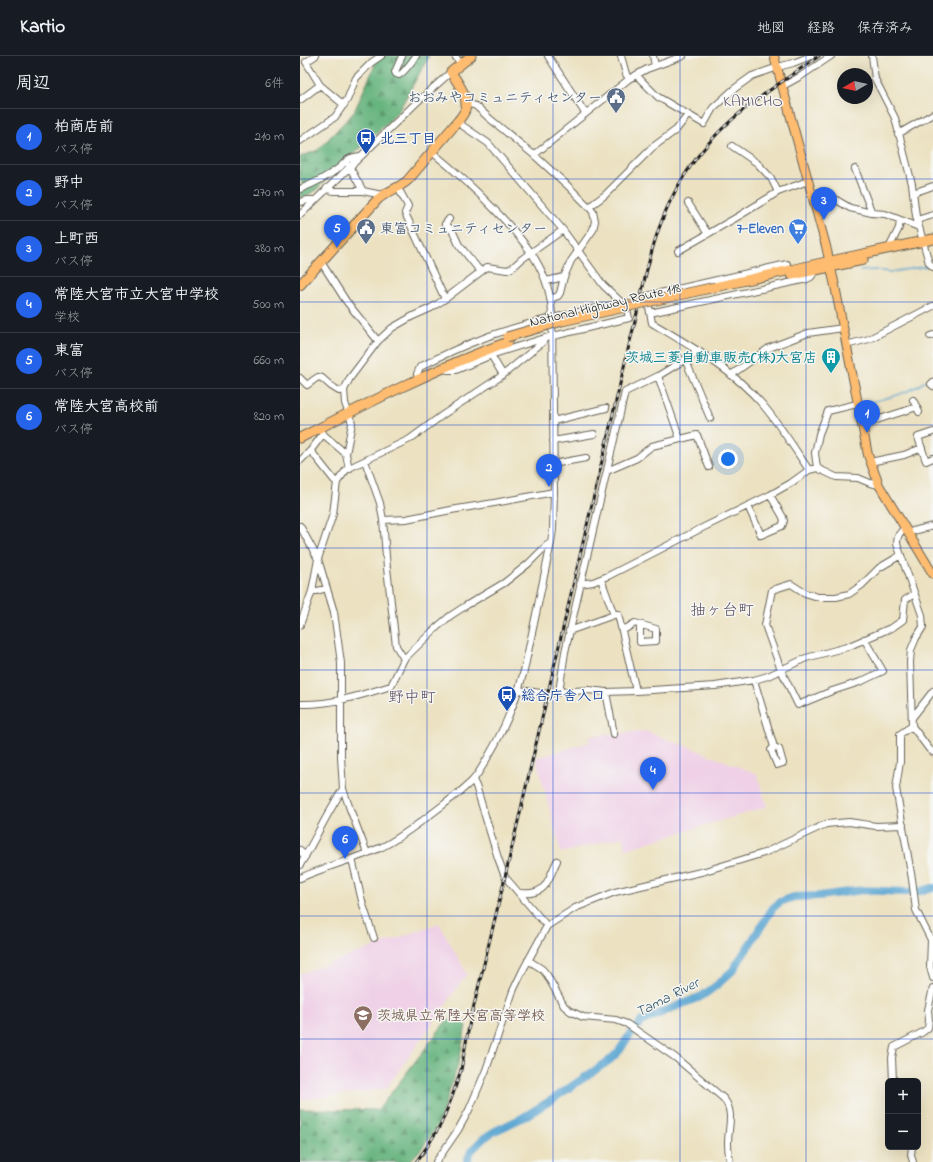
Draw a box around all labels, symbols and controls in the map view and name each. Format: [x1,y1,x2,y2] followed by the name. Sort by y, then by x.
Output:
[20,14,65,41] text: Kartio
[757,18,785,39] text: 地図
[807,18,835,39] text: 経路
[857,18,913,39] text: 保存済み
[837,68,873,104] north arrow
[16,71,50,96] text: 周辺
[265,74,284,93] text: 6件
[605,86,627,114] public building icon: おおみやコミュニティセンター
[407,88,602,109] place label: おおみやコミュニティセンター
[723,90,783,114] district label: KAMICHO
[54,116,114,138] text: 柏商店前
[27,127,31,146] text: 1
[254,127,284,146] text: 210 m
[355,127,377,155] bus stop icon: 北三丁目
[380,129,436,150] place label: 北三丁目
[54,140,93,159] text: バス停
[54,172,84,194] text: 野中
[26,183,32,202] text: 2
[253,183,284,202] text: 270 m
[811,187,837,220] pin: 3
[54,196,93,215] text: バス停
[324,215,350,248] pin: 5
[355,217,377,245] public building icon: 東富コミュニティセンター
[787,217,809,245] supermarket icon: 7-Eleven
[380,219,547,240] place label: 東富コミュニティセンター
[737,219,784,240] place label: 7-Eleven
[54,228,99,250] text: 上町西
[26,239,32,258] text: 3
[255,239,284,258] text: 380 m
[54,252,93,271] text: バス停
[528,278,683,334] street label: National Highway Route 118
[54,284,219,306] text: 常陸大宮市立大宮中学校
[26,295,32,314] text: 4
[252,295,284,314] text: 500 m
[54,308,80,327] text: 学校
[54,340,84,362] text: 東富
[820,346,842,374] building icon: 茨城三菱自動車販売(株)大宮店
[625,348,817,369] place label: 茨城三菱自動車販売(株)大宮店
[25,351,33,370] text: 5
[254,351,284,370] text: 660 m
[54,364,93,383] text: バス停
[54,396,159,418] text: 常陸大宮高校前
[854,400,880,433] pin: 1
[26,407,32,426] text: 6
[254,407,284,426] text: 820 m
[54,420,93,439] text: バス停
[718,449,738,469] your location
[536,454,562,487] pin: 2
[690,599,754,623] district label: 抽ヶ台町
[496,684,518,712] bus stop icon: 総合庁舎入口
[388,686,436,710] district label: 野中町
[521,686,605,707] place label: 総合庁舎入口
[640,757,666,790] pin: 4
[332,826,358,859] pin: 6
[632,971,705,1023] water label: Tama River
[352,1004,374,1032] school or university icon: 茨城県立常陸大宮高等学校
[377,1006,545,1027] place label: 茨城県立常陸大宮高等学校
[885,1078,921,1150] map controls
[885,1078,921,1114] button: +
[885,1114,921,1150] button: −

